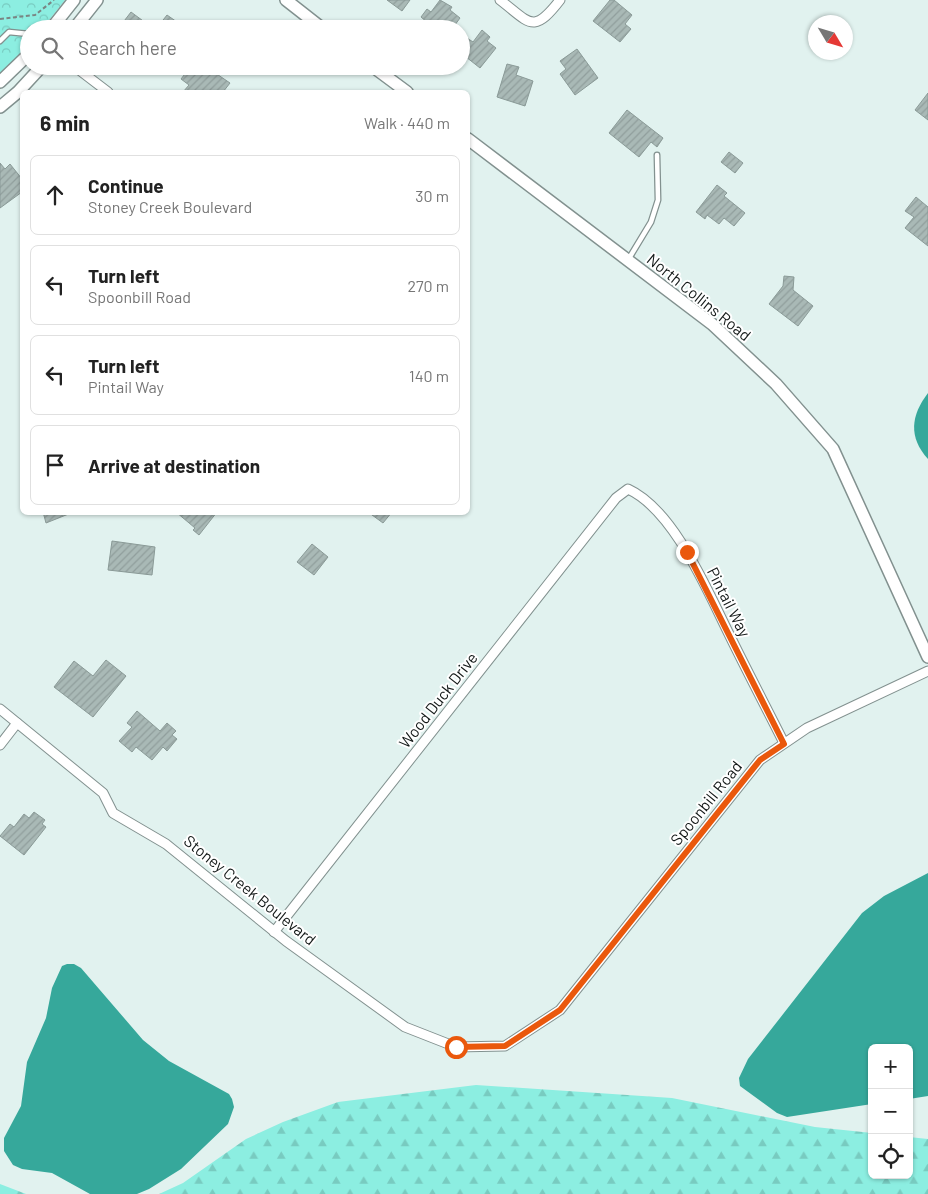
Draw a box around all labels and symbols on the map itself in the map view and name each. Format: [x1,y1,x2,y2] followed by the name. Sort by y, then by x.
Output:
[808,15,853,60] north arrow
[644,249,755,344] street label: North Collins Road
[676,541,699,564] route end
[704,564,755,640] street label: Pintail Way
[394,648,481,751] street label: Wood Duck Drive
[666,757,745,849] street label: Spoonbill Road
[181,831,320,949] street label: Stoney Creek Boulevard
[445,1036,468,1059] route start

